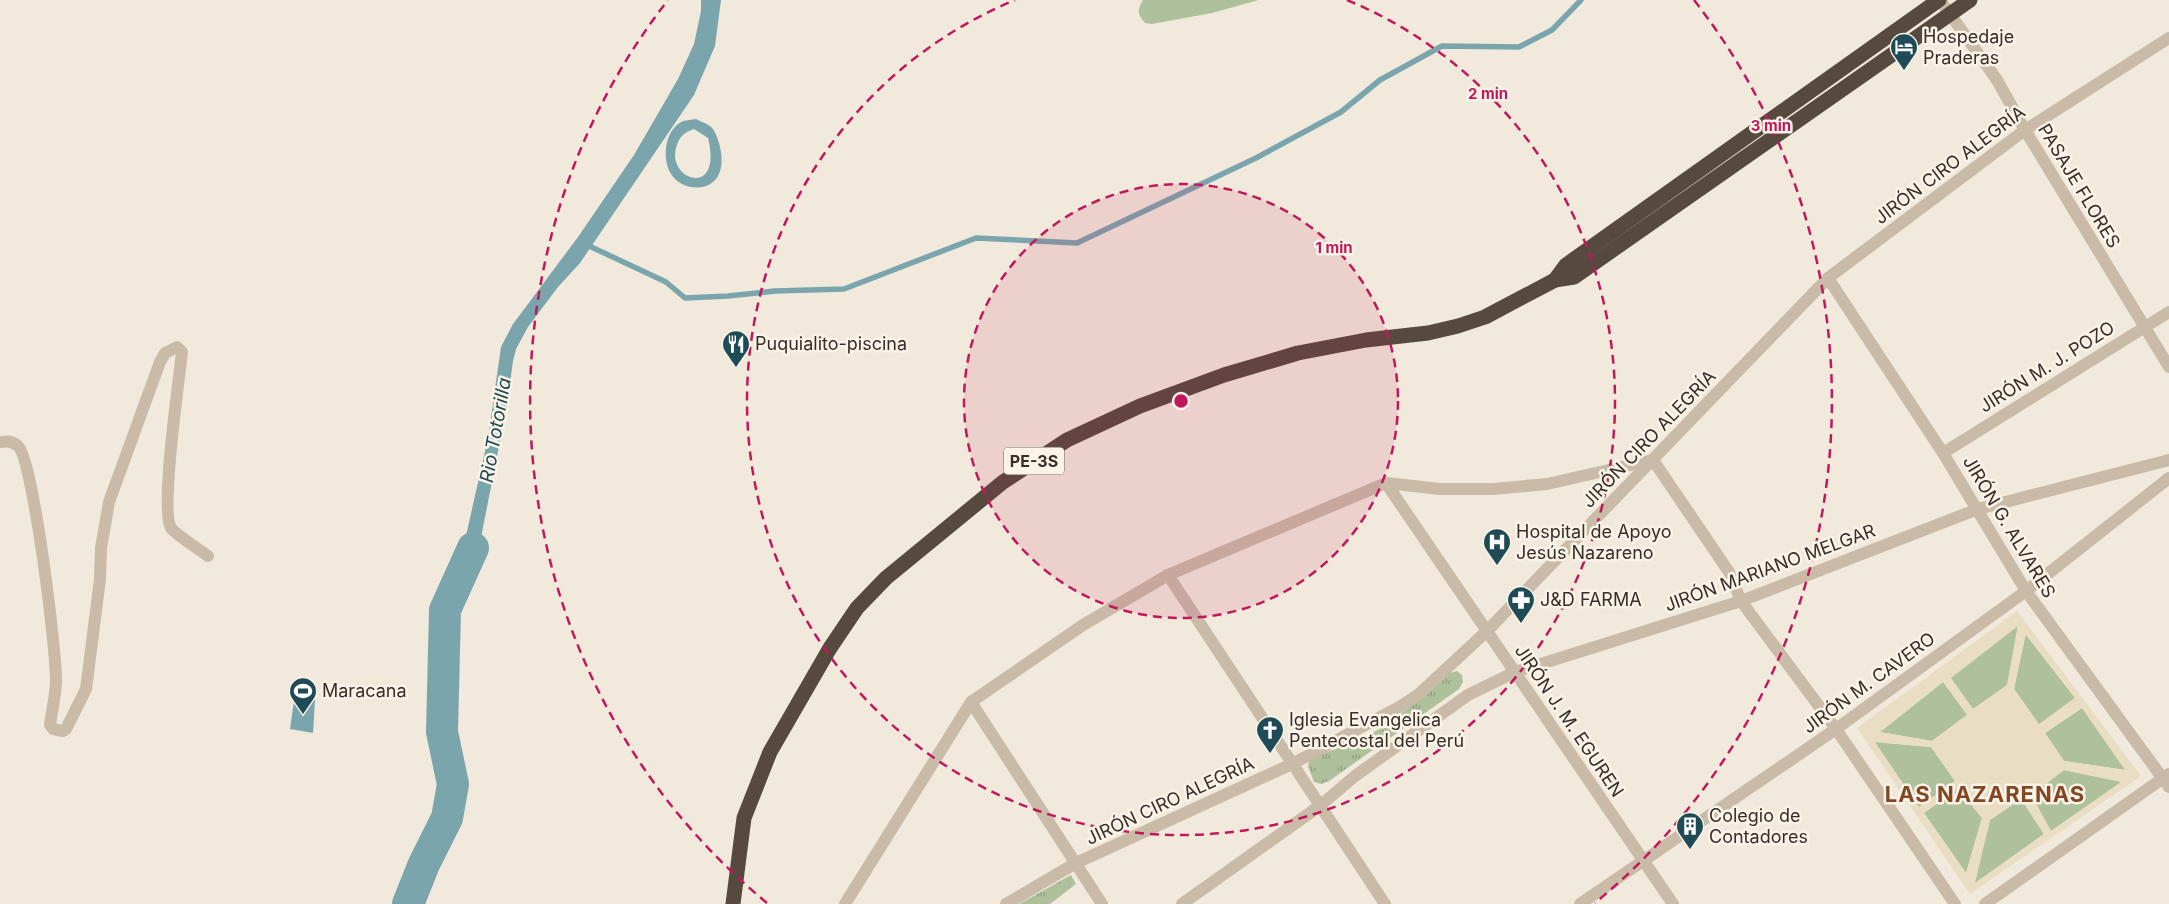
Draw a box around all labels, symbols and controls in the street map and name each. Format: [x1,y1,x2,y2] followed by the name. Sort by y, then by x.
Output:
[1923,26,2014,68] place label: Hospedaje Praderas
[1889,32,1919,71] hotel icon: Hospedaje Praderas
[1468,84,1508,103] text: 2 min
[1870,100,2029,228] street label: JIRÓN CIRO ALEGRÍA
[1751,116,1791,135] text: 3 min
[2034,120,2125,251] street label: PASAJE FLORES
[1315,238,1353,257] text: 1 min
[1975,316,2118,417] street label: JIRÓN M. J. POZO
[721,329,751,368] restaurant icon: Puquialito-piscina
[755,333,907,354] place label: Puquialito-piscina
[1577,365,1720,512] street label: JIRÓN CIRO ALEGRÍA
[475,375,516,484] water label: Rio Totorilla
[1172,392,1190,410] centre of rings
[1004,448,1064,474] road number: PE-3S
[1959,452,2061,601] street label: JIRÓN G. ALVARES
[1661,518,1878,615] street label: JIRÓN MARIANO MELGAR
[1516,521,1672,563] place label: Hospital de Apoyo Jesús Nazareno
[1482,527,1512,566] hospital icon: Hospital de Apoyo Jesús Nazareno
[1506,585,1536,624] pharmacy icon: J&D FARMA
[1540,589,1642,610] place label: J&D FARMA
[1798,627,1939,738] street label: JIRÓN M. CAVERO
[1511,640,1629,801] street label: JIRÓN J. M. EGUREN
[288,676,318,715] sports icon: Maracana
[322,680,407,701] place label: Maracana
[1289,709,1464,751] place label: Iglesia Evangelica Pentecostal del Perú
[1255,715,1285,754] church icon: Iglesia Evangelica Pentecostal del Perú
[1082,751,1257,849] street label: JIRÓN CIRO ALEGRÍA
[1885,781,2085,807] district label: LAS NAZARENAS
[1709,805,1808,847] place label: Colegio de Contadores
[1675,811,1705,850] building icon: Colegio de Contadores

